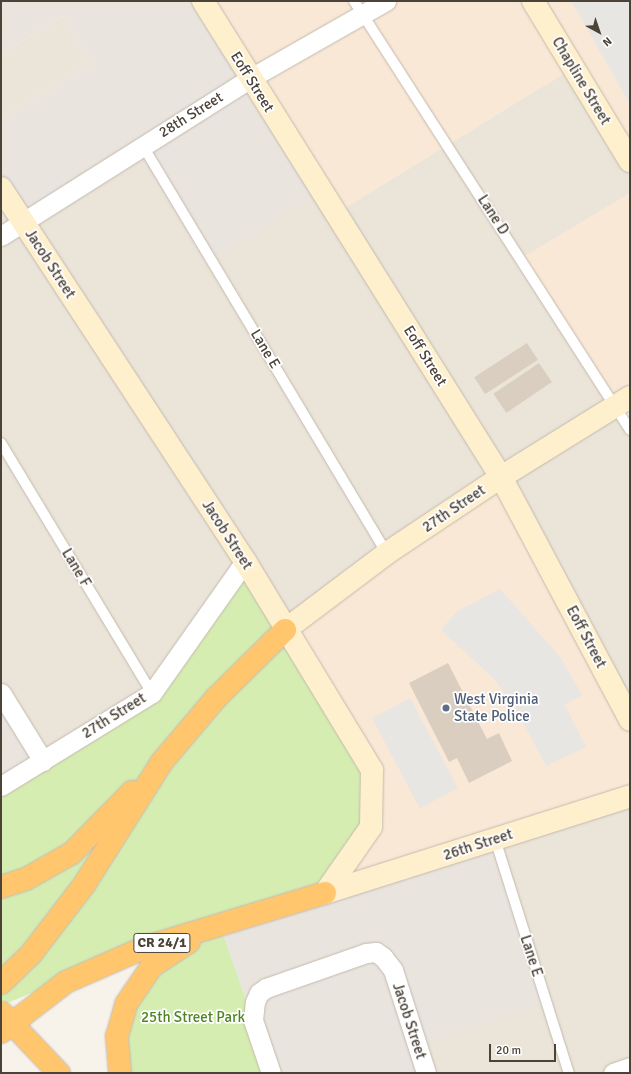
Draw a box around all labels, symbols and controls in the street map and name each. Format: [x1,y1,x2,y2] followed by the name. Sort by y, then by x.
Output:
[579,12,619,52] north arrow
[548,34,614,128] street label: Chapline Street
[600,34,614,49] text: N
[226,48,278,116] street label: Eoff Street
[156,88,226,142] street label: 28th Street
[473,192,513,238] street label: Lane D
[21,226,79,302] street label: Jacob Street
[399,322,451,390] street label: Eoff Street
[246,326,284,372] street label: Lane E
[419,481,489,537] street label: 27th Street
[198,497,256,573] street label: Jacob Street
[57,545,95,591] street label: Lane F
[562,603,610,671] street label: Eoff Street
[79,689,149,743] street label: 27th Street
[454,690,539,725] place label: West Virginia State Police
[441,703,451,713] marker: West Virginia State Police
[441,825,515,865] street label: 26th Street
[133,931,191,955] road number: CR 24/1
[516,933,546,979] street label: Lane E
[388,981,430,1061] street label: Jacob Street
[141,1009,245,1027] park label: 25th Street Park
[491,1036,558,1062] scale bar
[496,1043,521,1058] text: 20 m

